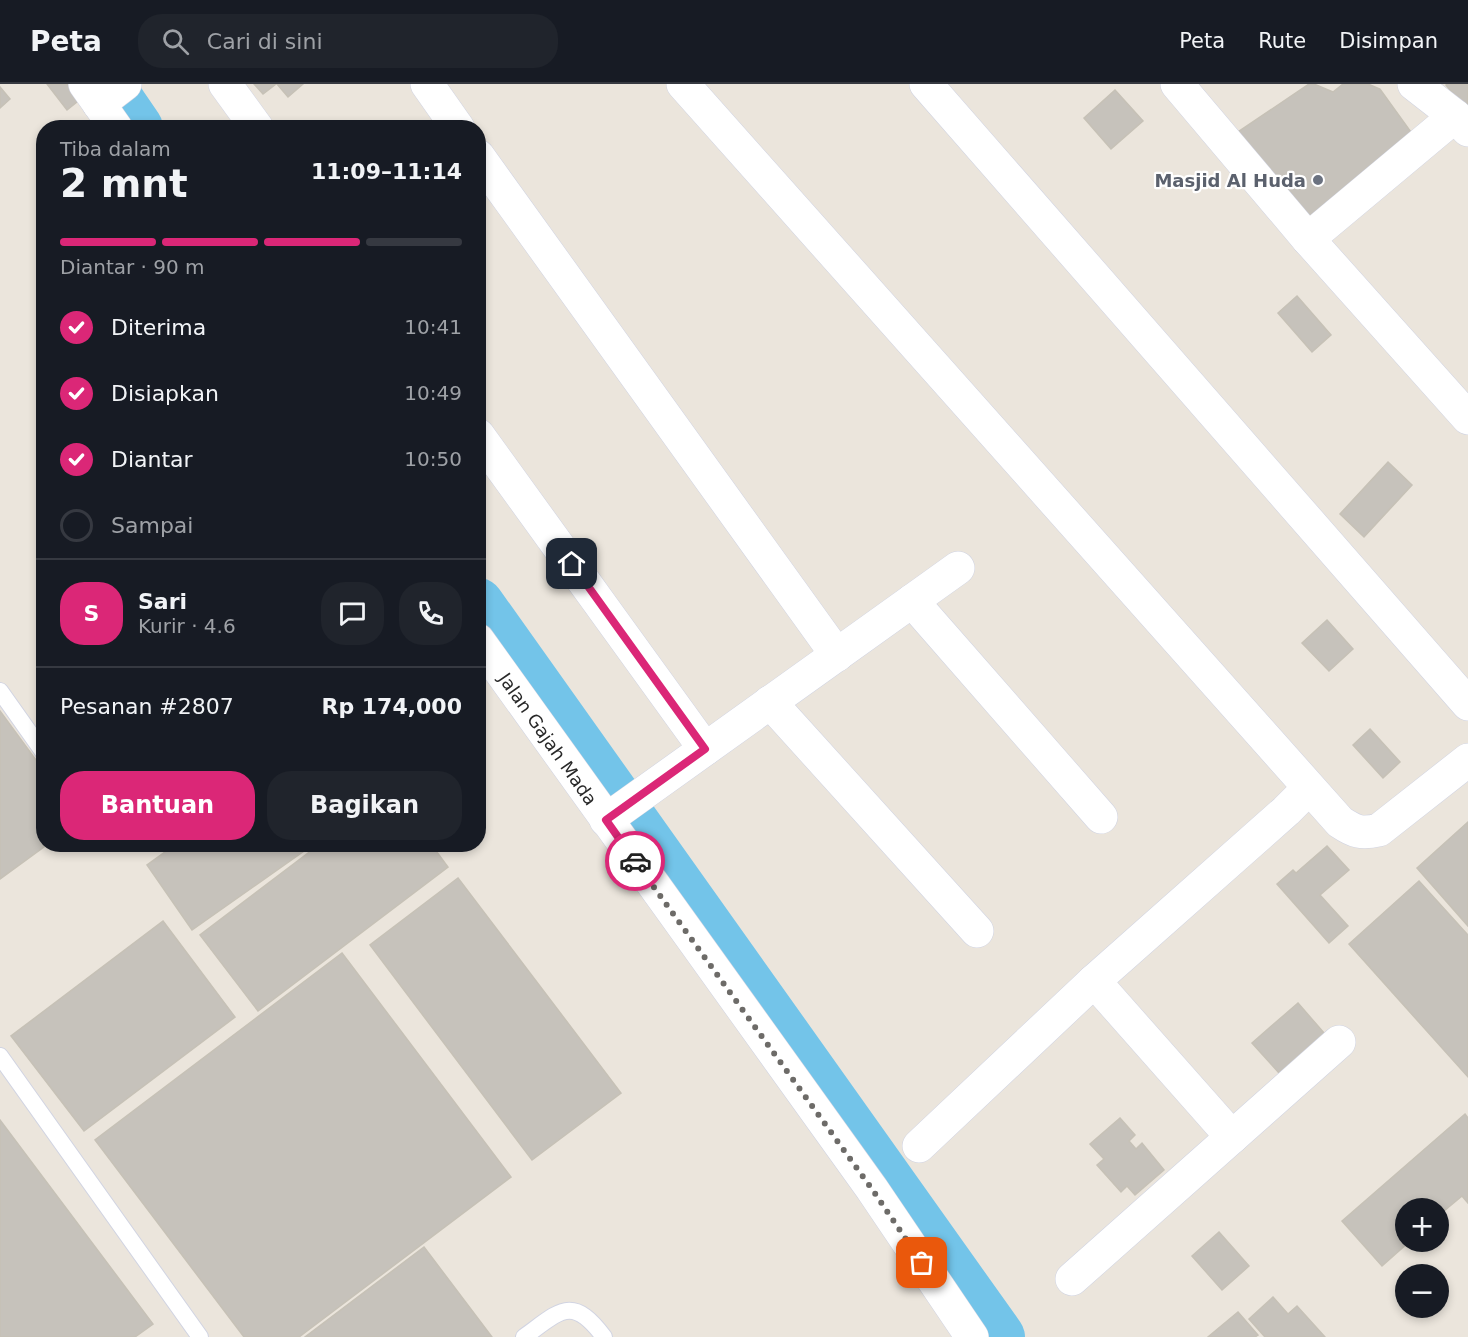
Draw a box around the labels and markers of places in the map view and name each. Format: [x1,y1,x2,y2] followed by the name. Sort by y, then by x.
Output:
[1154,170,1306,191] place label: Masjid Al Huda
[1311,173,1325,187] marker: Masjid Al Huda
[546,538,597,589] pin
[896,1237,947,1288] pin

